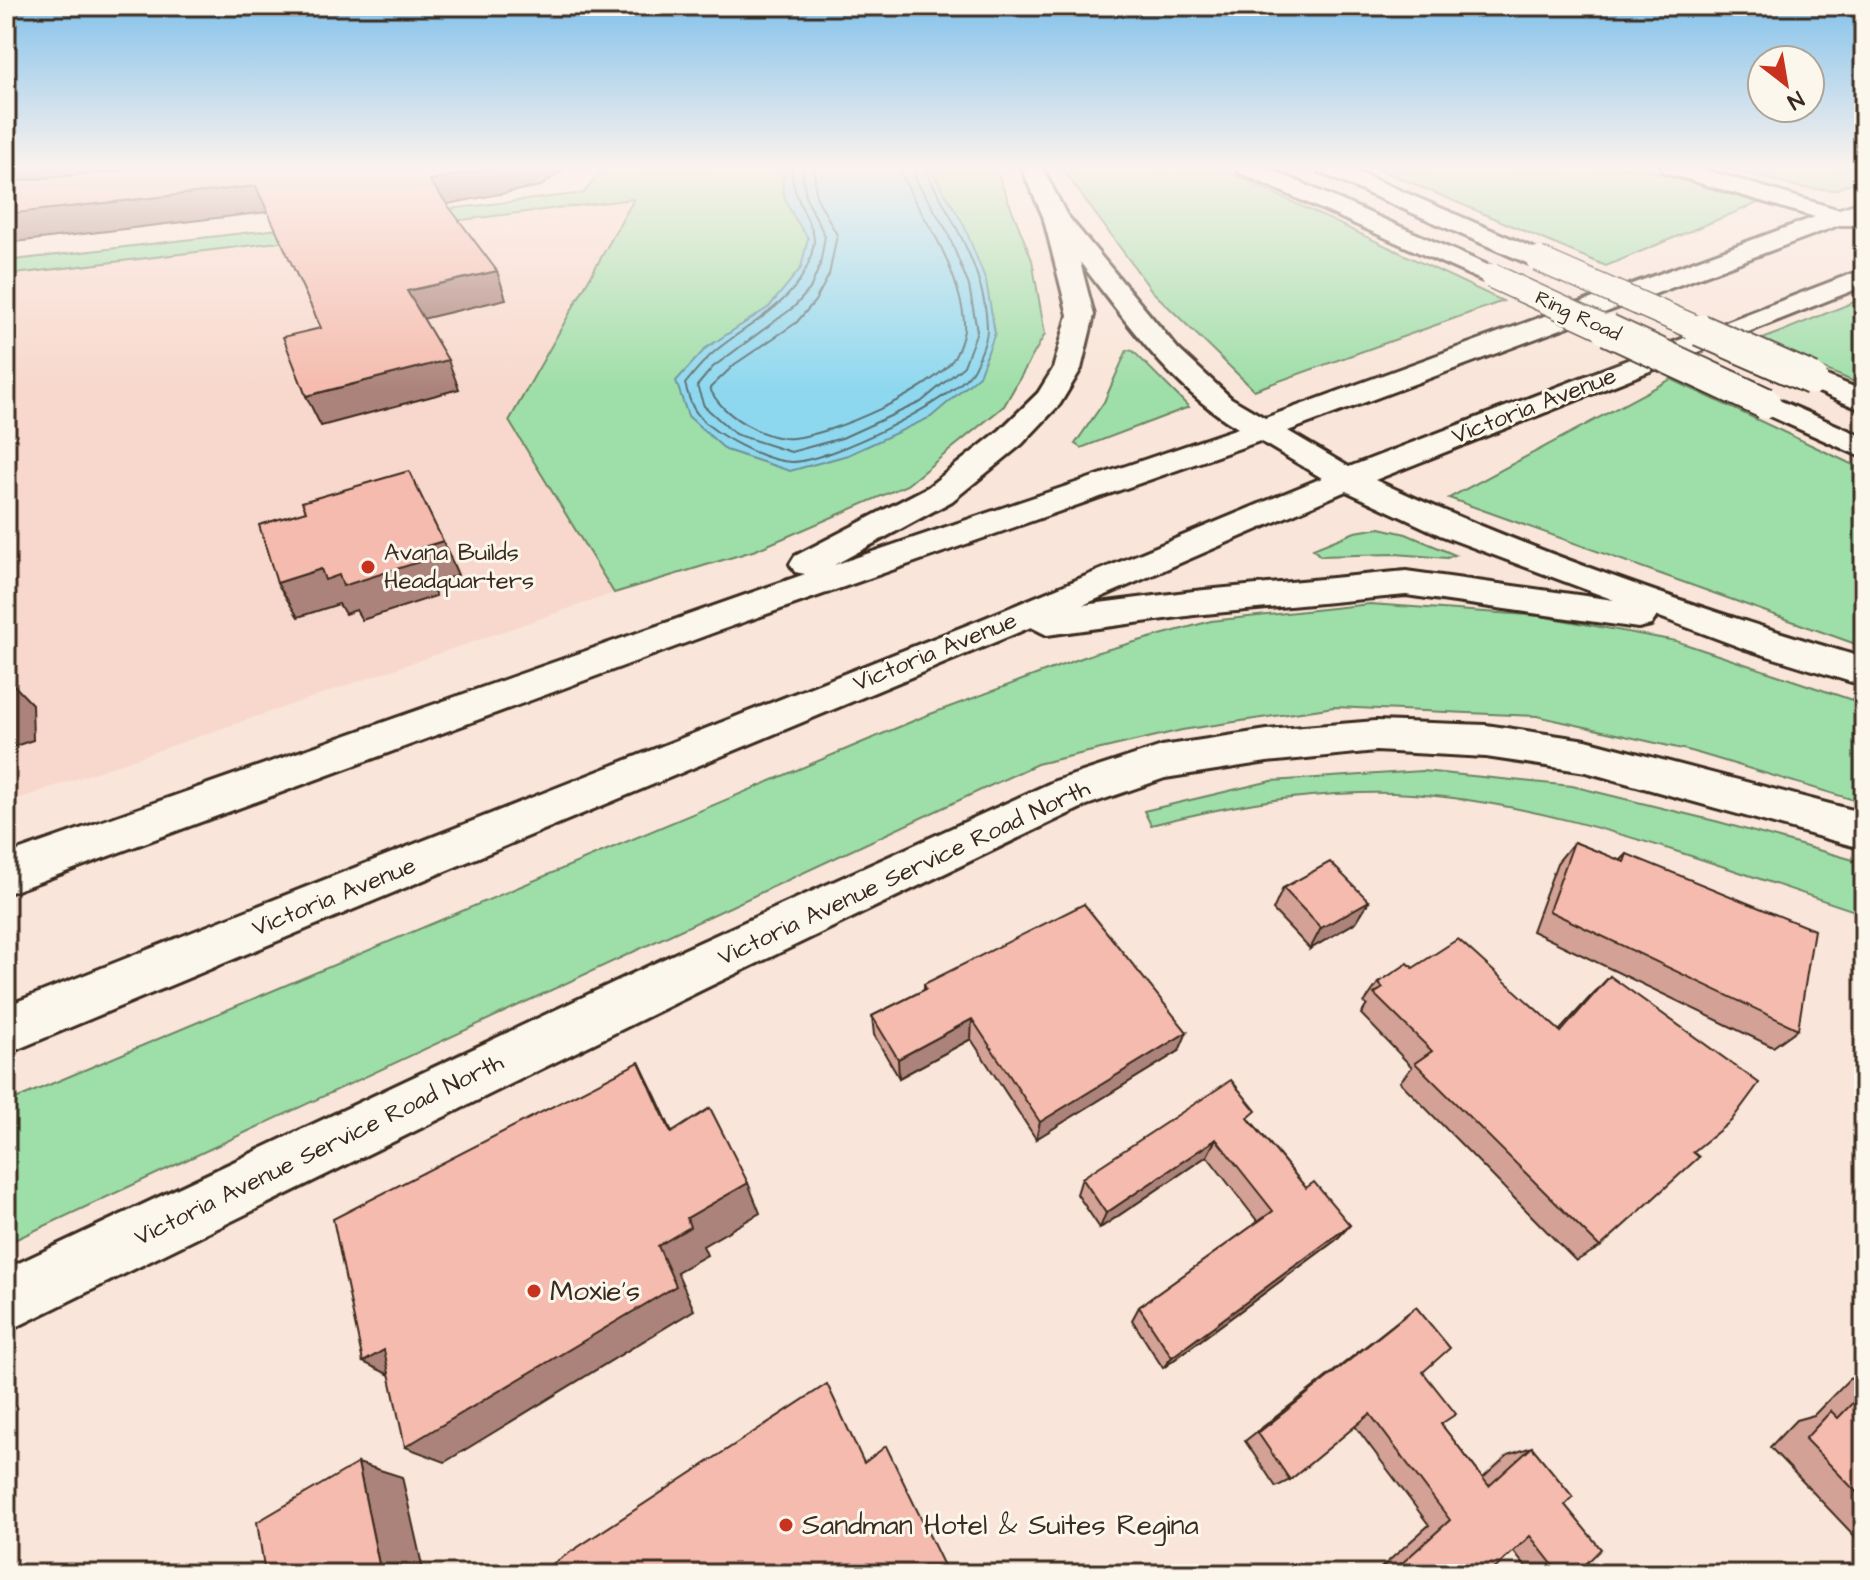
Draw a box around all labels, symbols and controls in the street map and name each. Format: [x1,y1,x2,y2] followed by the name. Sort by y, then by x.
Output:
[1746,44,1826,124] north arrow
[1781,83,1809,117] text: N
[1530,284,1625,349] street label: Ring Road
[1447,359,1621,453] street label: Victoria Avenue
[384,536,534,598] place label: Avana Builds Headquarters
[359,558,377,576] marker: Avana Builds Headquarters
[848,604,1022,700] street label: Victoria Avenue
[712,772,1096,974] street label: Victoria Avenue Service Road North
[247,849,421,945] street label: Victoria Avenue
[129,1045,509,1254] street label: Victoria Avenue Service Road North
[550,1272,640,1311] place label: Moxie's
[525,1282,543,1300] marker: Moxie's
[802,1506,1199,1546] place label: Sandman Hotel & Suites Regina
[777,1516,795,1534] marker: Sandman Hotel & Suites Regina

